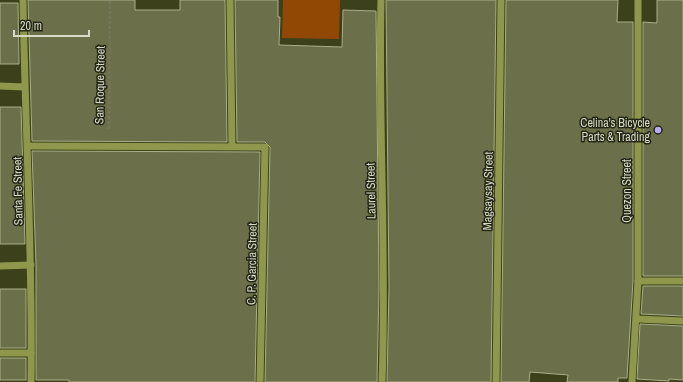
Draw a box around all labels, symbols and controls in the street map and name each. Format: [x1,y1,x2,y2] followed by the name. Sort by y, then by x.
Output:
[14,12,89,38] scale bar
[20,18,42,34] text: 20 m
[91,45,109,124] street label: San Roque Street
[580,115,651,145] place label: Celina's Bicycle Parts & Trading
[653,125,663,135] marker: Celina's Bicycle Parts & Trading
[479,151,497,231] street label: Magsaysay Street
[9,156,27,225] street label: Santa Fe Street
[619,159,635,223] street label: Quezon Street
[363,162,379,219] street label: Laurel Street
[243,223,261,305] street label: C. P. Garcia Street

